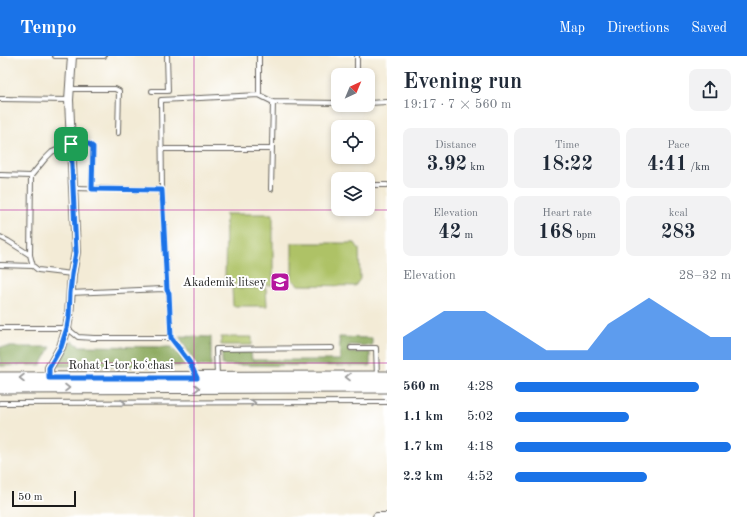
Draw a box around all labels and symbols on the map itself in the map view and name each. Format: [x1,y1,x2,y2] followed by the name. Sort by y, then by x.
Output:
[331,68,375,112] north arrow
[54,127,88,161] pin
[269,271,291,293] school or university icon: Akademik litsey
[183,277,267,289] place label: Akademik litsey
[68,359,174,372] street label: Rohat 1-tor koʻchasi
[345,373,351,381] one-way arrow
[19,374,25,382] one-way arrow
[64,384,70,392] one-way arrow
[194,384,200,392] one-way arrow
[120,399,126,407] one-way arrow
[250,399,256,407] one-way arrow
[12,489,76,508] scale bar

